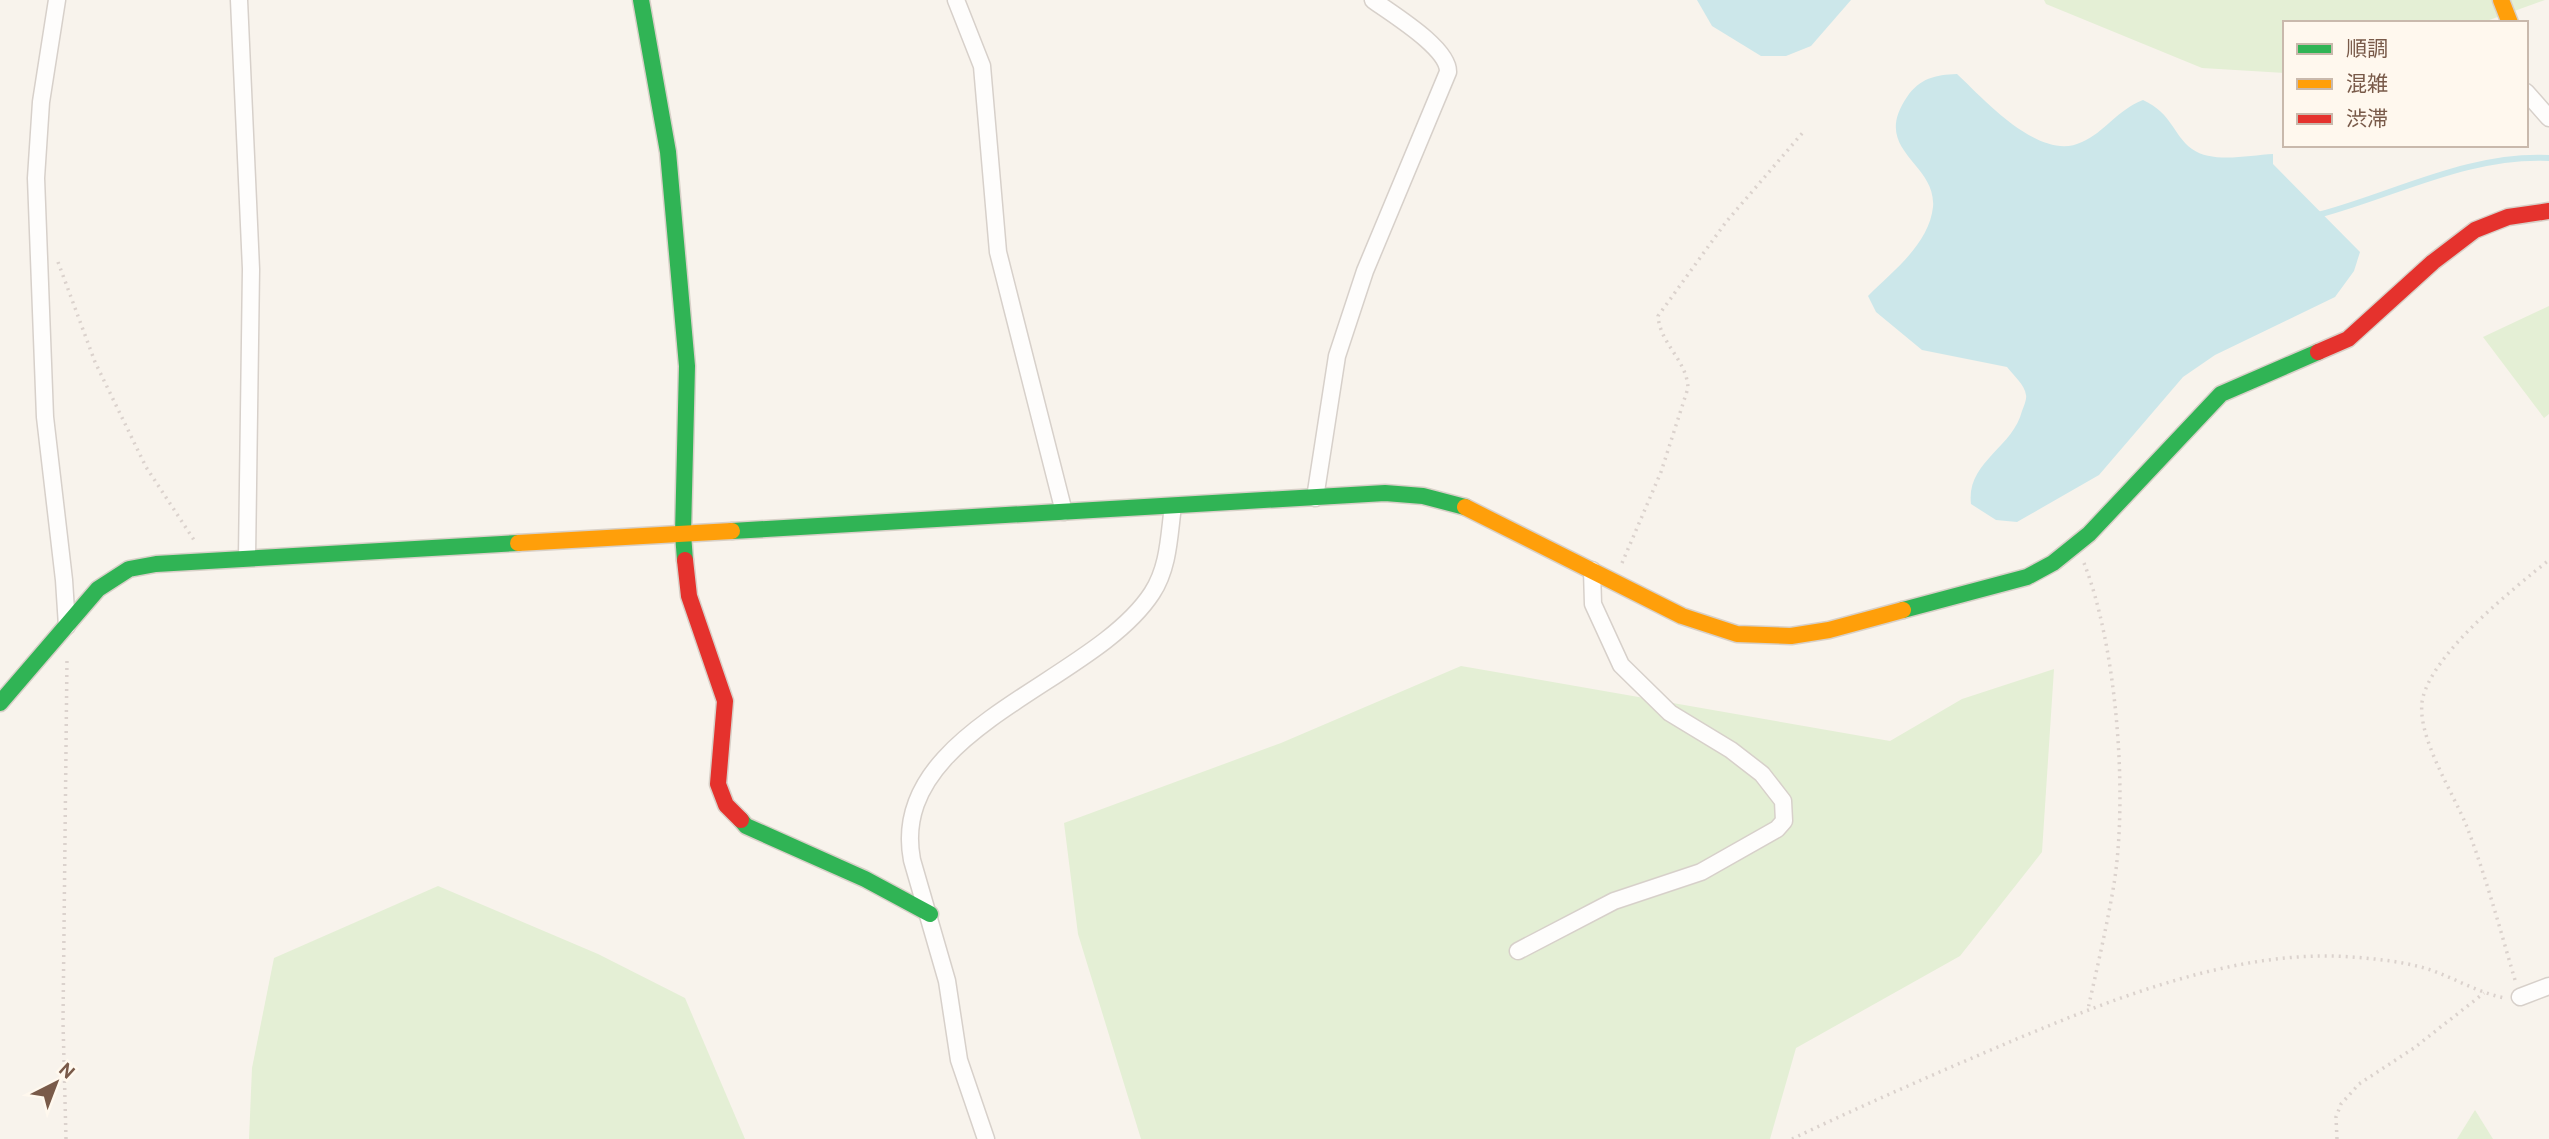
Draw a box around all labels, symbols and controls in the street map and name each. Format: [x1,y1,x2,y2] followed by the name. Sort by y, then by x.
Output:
[2283,21,2528,147] legend
[2346,37,2388,64] text: 順調
[2346,72,2388,99] text: 混雑
[2346,107,2388,134] text: 渋滞
[21,1048,91,1118] north arrow
[53,1058,79,1085] text: N

